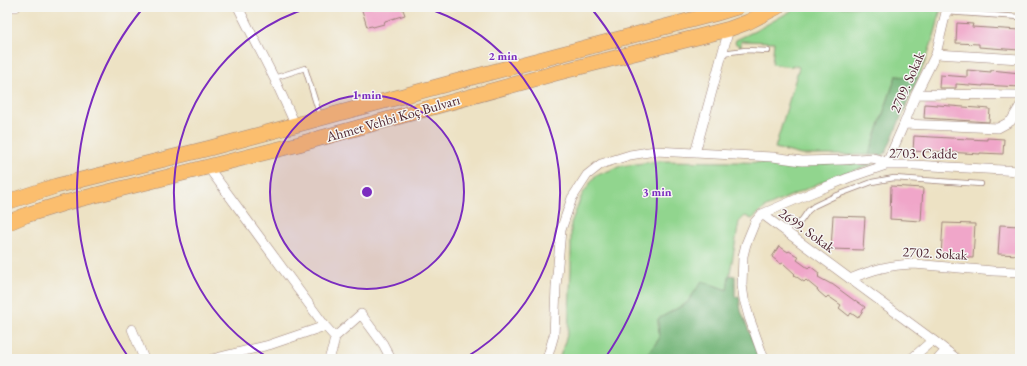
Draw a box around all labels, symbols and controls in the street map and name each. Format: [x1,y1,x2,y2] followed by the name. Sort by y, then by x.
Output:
[488,48,518,64] text: 2 min
[886,48,929,115] street label: 2709. Sokak
[352,87,382,103] text: 1 min
[323,90,462,146] street label: Ahmet Vehbi Koç Bulvarı
[889,143,958,163] street label: 2703. Cadde
[642,184,672,200] text: 3 min
[360,185,374,199] centre of rings
[775,204,839,257] street label: 2699. Sokak
[902,242,968,264] street label: 2702. Sokak

